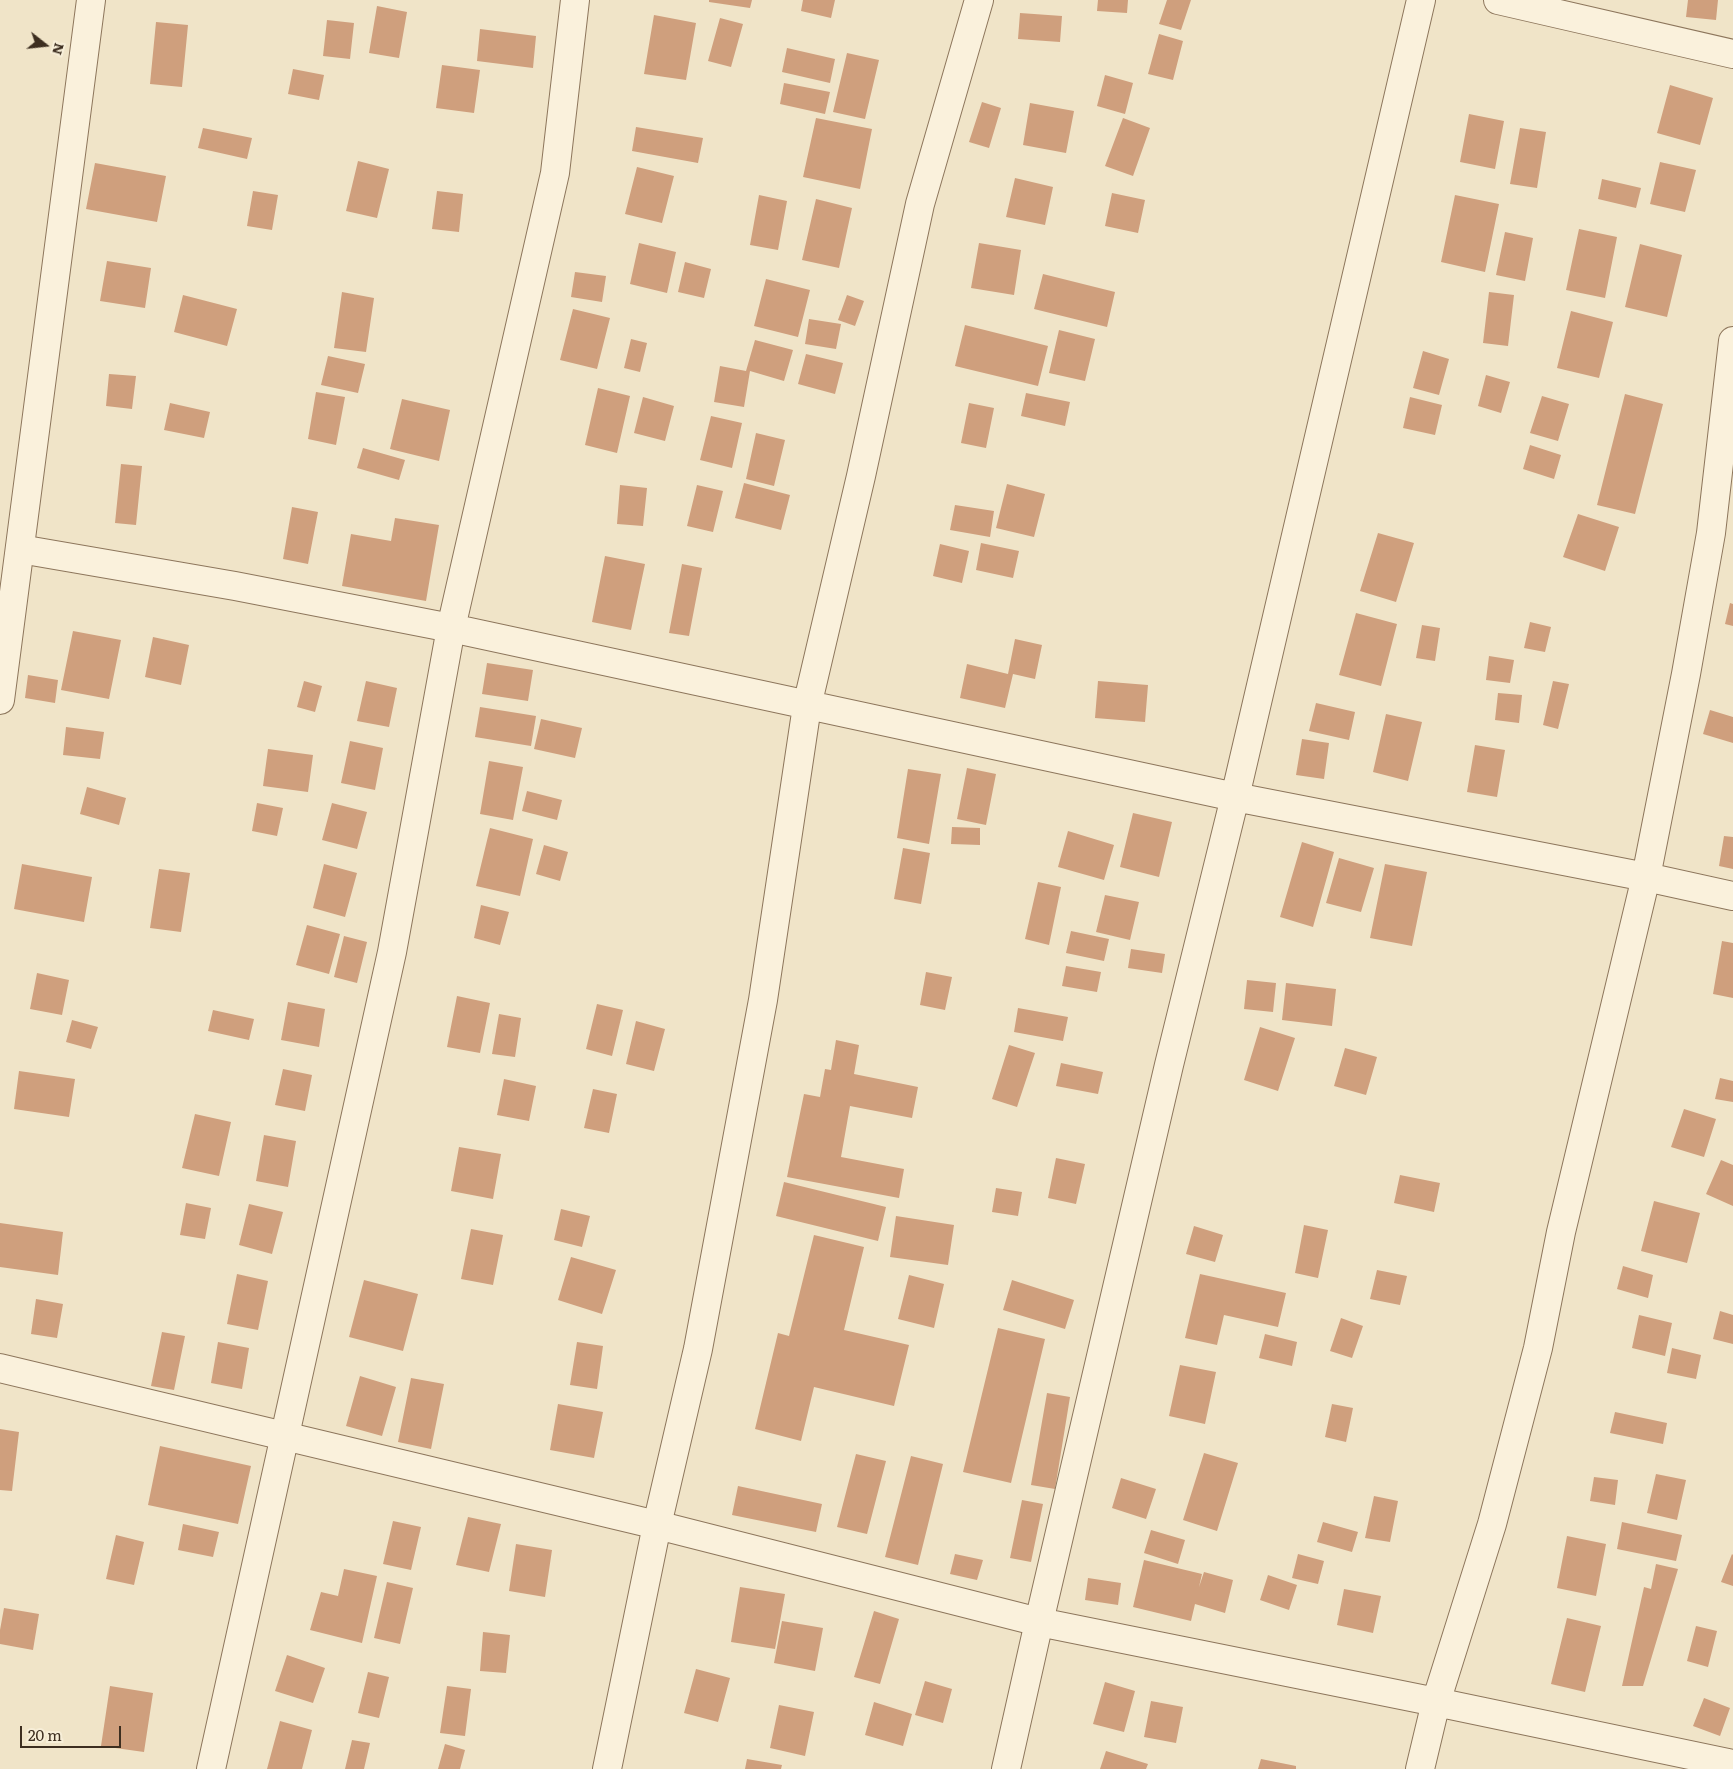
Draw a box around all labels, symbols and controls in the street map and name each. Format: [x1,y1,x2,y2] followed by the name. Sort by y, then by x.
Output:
[20,20,70,70] north arrow
[48,41,71,58] text: N
[22,1716,124,1748] scale bar
[28,1723,62,1746] text: 20 m

